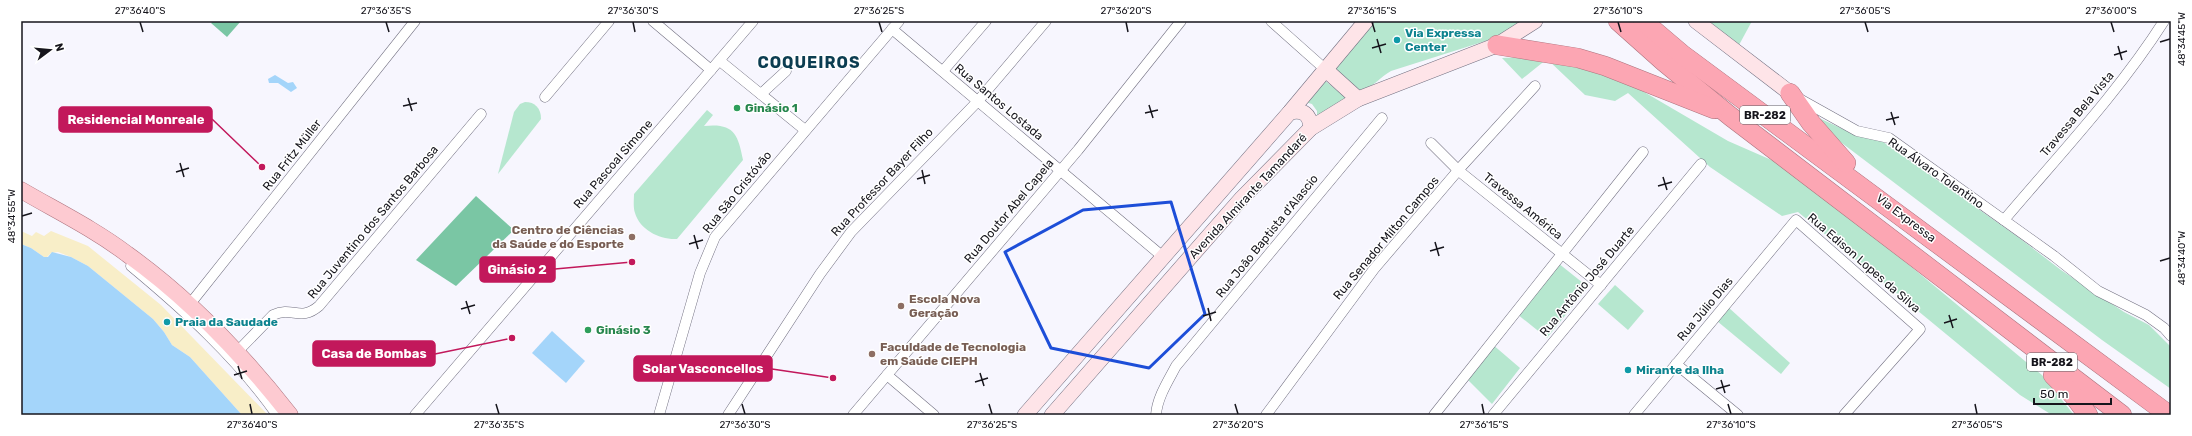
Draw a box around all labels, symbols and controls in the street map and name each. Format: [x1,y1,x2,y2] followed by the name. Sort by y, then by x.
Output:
[115,5,165,17] text: 27°36'40"S
[361,5,411,17] text: 27°36'35"S
[607,5,659,17] text: 27°36'30"S
[854,5,904,17] text: 27°36'25"S
[1101,5,1151,17] text: 27°36'20"S
[1348,5,1396,17] text: 27°36'15"S
[1593,5,1643,17] text: 27°36'10"S
[1840,5,1891,17] text: 27°36'05"S
[2085,5,2137,17] text: 27°36'00"S
[2176,12,2188,66] text: 48°34'45"W
[1405,26,1481,54] place label: Via Expressa Center
[30,30,70,70] north arrow
[1392,35,1402,45] marker: Via Expressa Center
[52,42,66,53] text: N
[757,53,861,72] district label: COQUEIROS
[952,61,1046,143] street label: Rua Santos Lostada
[2037,69,2117,159] street label: Travessa Bela Vista
[745,101,798,115] place label: Ginásio 1
[732,103,742,113] marker: Ginásio 1
[1740,106,1790,124] road number: BR-282
[59,107,212,132] callout: Residencial Monreale
[67,112,205,127] text: Residencial Monreale
[260,116,324,193] street label: Rua Fritz Müller
[571,117,655,211] street label: Rua Pascoal Simone
[828,125,936,239] street label: Rua Professor Bayer Filho
[1186,130,1310,262] street label: Avenida Almirante Tamandaré
[1885,135,1987,211] street label: Rua Álvaro Tolentino
[305,143,441,301] street label: Rua Juventino dos Santos Barbosa
[700,148,774,236] street label: Rua São Cristóvão
[961,156,1057,266] street label: Rua Doutor Abel Capela
[1481,170,1565,242] street label: Travessa América
[1213,172,1321,300] street label: Rua João Baptista d'Alascio
[1330,174,1442,302] street label: Rua Senador Milton Campos
[6,189,18,243] text: 48°34'55"W
[1873,191,1939,245] street label: Via Expressa
[1805,210,1923,316] street label: Rua Edison Lopes da Silva
[492,223,624,251] place label: Centro de Ciências da Saúde e do Esporte
[1537,223,1637,339] street label: Rua Antônio José Duarte
[2176,231,2188,285] text: 48°34'40"W
[627,232,637,242] marker: Centro de Ciências da Saúde e do Esporte
[480,257,555,282] callout: Ginásio 2
[487,262,547,277] text: Ginásio 2
[1674,274,1736,344] street label: Rua Júlio Dias
[909,292,980,320] place label: Escola Nova Geração
[896,301,906,311] marker: Escola Nova Geração
[175,315,278,329] place label: Praia da Saudade
[162,317,172,327] marker: Praia da Saudade
[596,323,651,337] place label: Ginásio 3
[583,325,593,335] marker: Ginásio 3
[880,340,1026,368] place label: Faculdade de Tecnologia em Saúde CIEPH
[313,341,435,366] callout: Casa de Bombas
[321,346,427,361] text: Casa de Bombas
[867,349,877,359] marker: Faculdade de Tecnologia em Saúde CIEPH
[2027,353,2077,371] road number: BR-282
[634,356,772,381] callout: Solar Vasconcellos
[642,361,764,376] text: Solar Vasconcellos
[1636,363,1724,377] place label: Mirante da Ilha
[1623,365,1633,375] marker: Mirante da Ilha
[2034,380,2111,406] scale bar
[2040,387,2068,401] text: 50 m
[227,419,277,431] text: 27°36'40"S
[474,419,524,431] text: 27°36'35"S
[719,419,771,431] text: 27°36'30"S
[967,419,1017,431] text: 27°36'25"S
[1213,419,1263,431] text: 27°36'20"S
[1460,419,1508,431] text: 27°36'15"S
[1706,419,1756,431] text: 27°36'10"S
[1952,419,2003,431] text: 27°36'05"S

